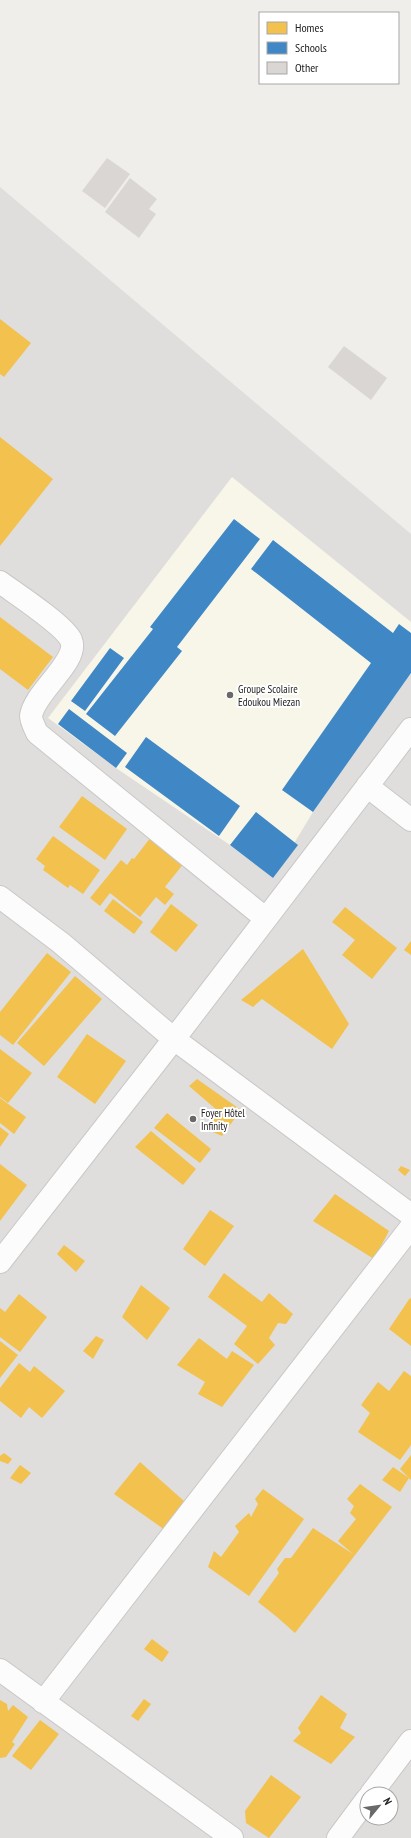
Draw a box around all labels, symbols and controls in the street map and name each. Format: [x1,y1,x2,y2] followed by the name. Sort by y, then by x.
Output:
[259,12,399,84] legend
[295,20,323,35] text: Homes
[295,40,327,55] text: Schools
[295,60,319,75] text: Other
[238,682,300,709] place label: Groupe Scolaire Edoukou Miezan
[225,690,235,700] marker: Groupe Scolaire Edoukou Miezan
[201,1106,245,1133] place label: Foyer Hôtel Infinity
[188,1114,198,1124] marker: Foyer Hôtel Infinity
[359,1786,399,1826] north arrow
[380,1795,395,1807] text: N

